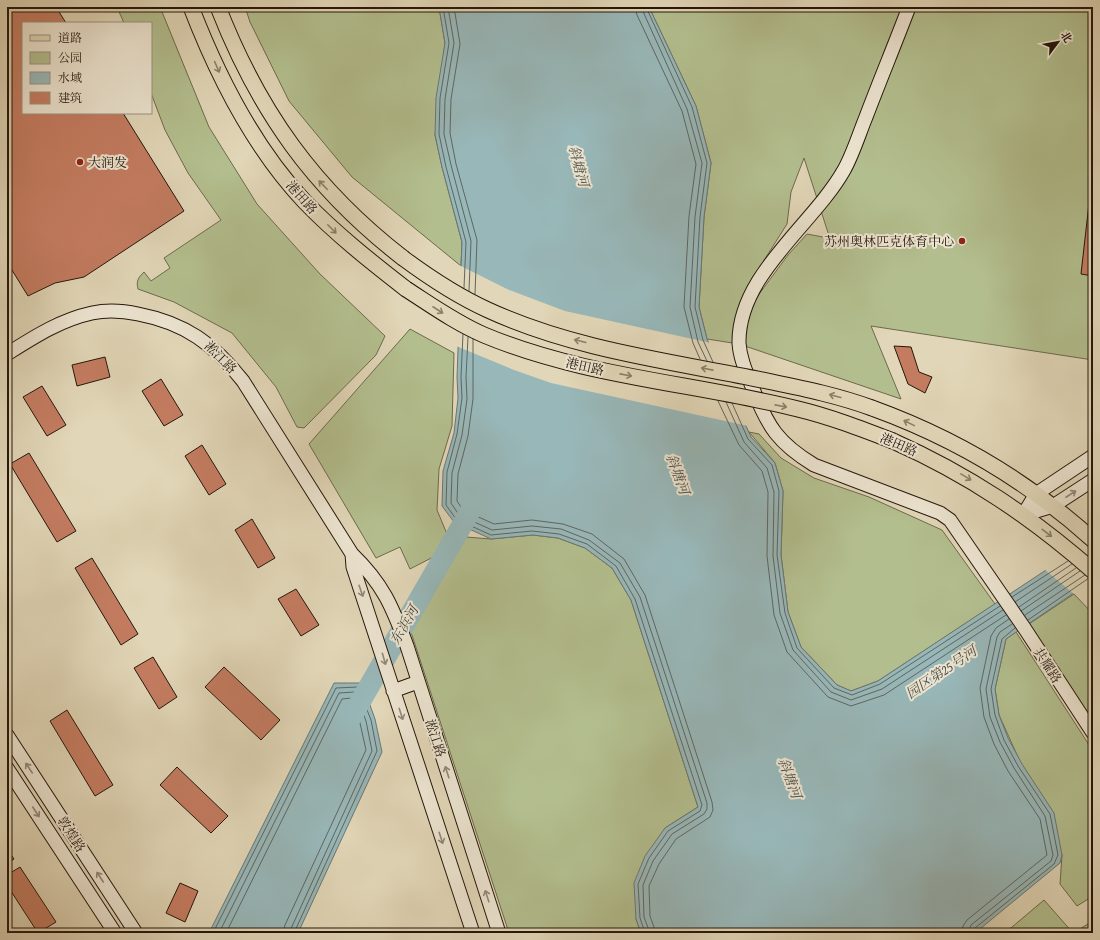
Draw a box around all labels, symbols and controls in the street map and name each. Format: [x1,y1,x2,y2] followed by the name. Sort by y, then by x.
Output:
[22,22,152,114] legend
[1038,22,1078,62] north arrow
[1057,28,1076,46] text: 北
[58,29,82,46] text: 道路
[58,49,82,66] text: 公园
[213,61,221,73] one-way arrow
[58,69,82,86] text: 水域
[58,89,82,106] text: 建筑
[564,143,595,192] water label: 斜塘河
[88,153,127,172] place label: 大润发
[75,157,85,167] marker: 大润发
[282,176,322,218] street label: 港田路
[318,180,328,190] one-way arrow
[327,224,337,234] one-way arrow
[824,232,954,251] place label: 苏州奥林匹克体育中心
[957,236,967,246] marker: 苏州奥林匹克体育中心
[432,306,443,314] one-way arrow
[200,337,241,378] street label: 淞江路
[574,337,587,345] one-way arrow
[564,353,606,380] street label: 港田路
[701,364,714,372] one-way arrow
[619,372,632,380] one-way arrow
[828,392,841,399] one-way arrow
[774,402,787,410] one-way arrow
[904,418,916,426] one-way arrow
[877,428,920,461] street label: 港田路
[661,451,696,500] water label: 斜塘河
[960,473,971,481] one-way arrow
[1065,490,1076,498] one-way arrow
[1041,529,1052,538] one-way arrow
[358,585,366,597] one-way arrow
[385,599,425,648] water label: 东浜河
[902,639,983,703] water label: 园区第25号河
[1029,644,1066,687] street label: 共耀路
[381,653,388,666] one-way arrow
[398,708,405,721] one-way arrow
[420,717,451,760] street label: 淞江路
[773,755,808,804] water label: 斜塘河
[25,763,33,774] one-way arrow
[443,766,450,779] one-way arrow
[32,807,40,818] one-way arrow
[53,813,90,856] street label: 敦煌路
[438,831,446,843] one-way arrow
[96,872,104,883] one-way arrow
[483,890,490,903] one-way arrow

